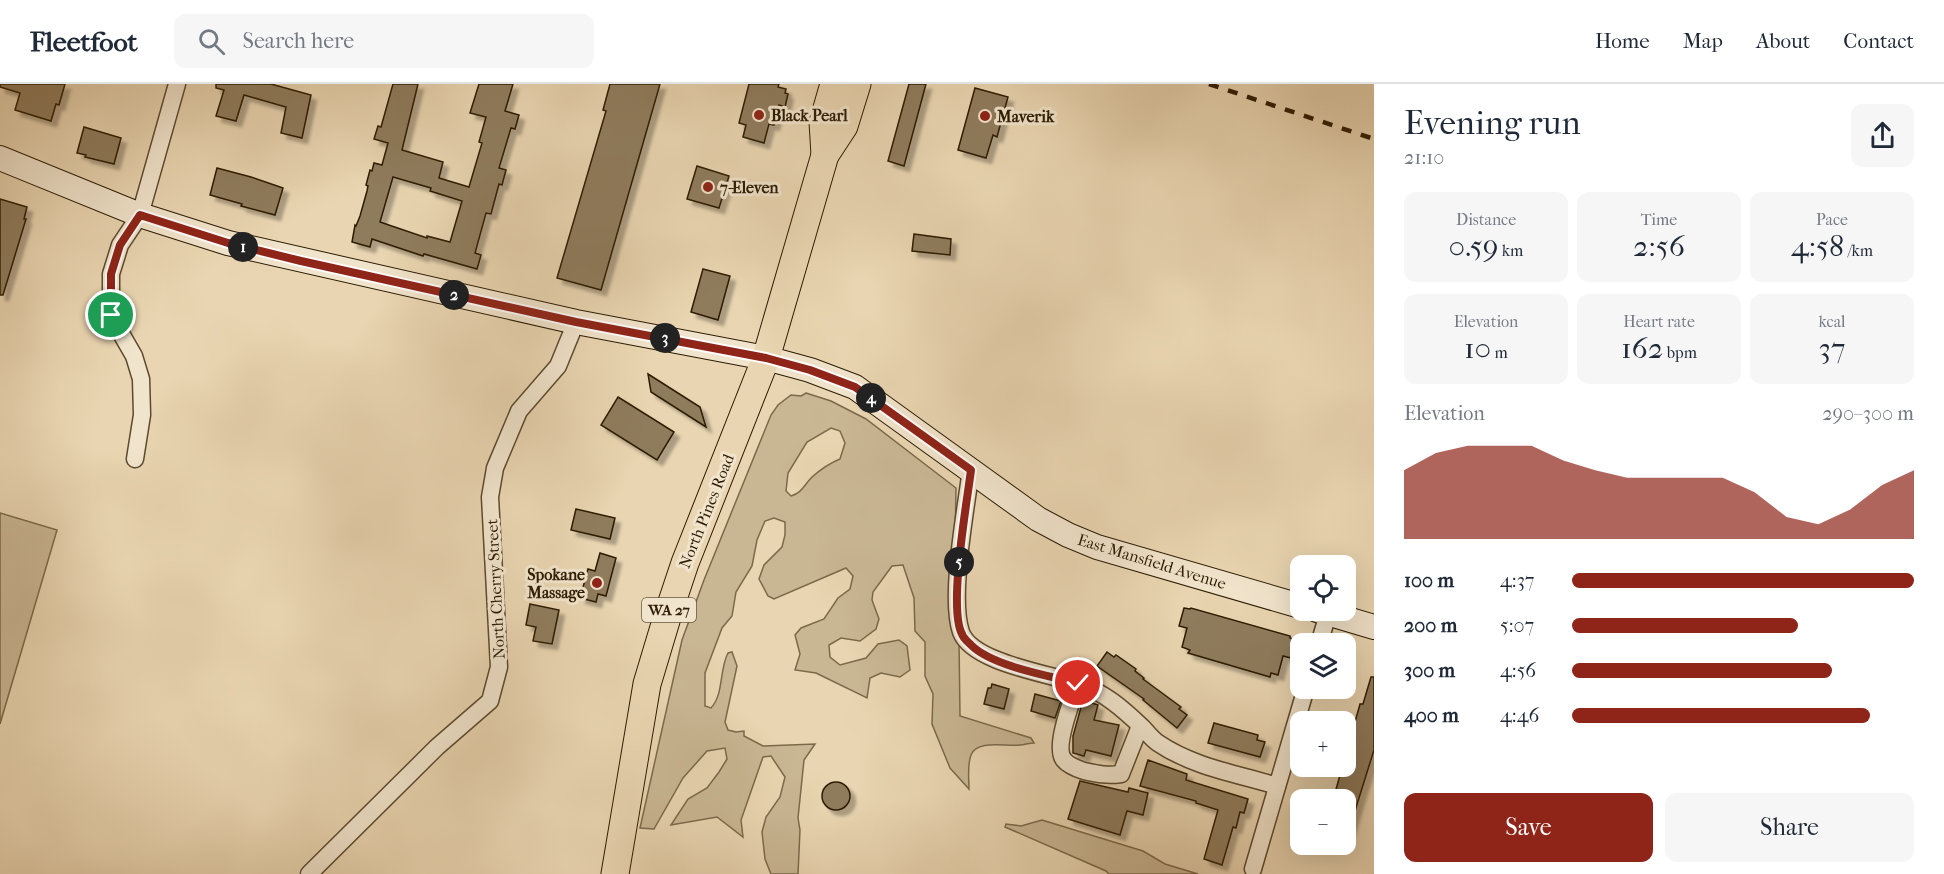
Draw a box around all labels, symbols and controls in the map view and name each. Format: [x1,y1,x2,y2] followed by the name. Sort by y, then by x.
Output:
[174,14,594,68] search box
[30,25,138,58] text: Fleetfoot
[195,25,228,58] icon: search
[243,28,354,54] text: Search here
[1595,29,1650,53] text: Home
[1683,29,1723,53] text: Map
[1756,29,1810,53] text: About
[1843,29,1914,53] text: Contact
[1404,104,1581,143] text: Evening run
[1851,104,1914,167] button: share
[771,106,848,125] place label: Black Pearl
[996,107,1055,126] place label: Maverik
[752,108,766,122] marker: Black Pearl
[978,109,992,123] marker: Maverik
[1404,146,1444,169] text: 21:10
[719,178,779,197] place label: 7-Eleven
[701,180,715,194] marker: 7-Eleven
[1456,210,1516,229] text: Distance
[1641,210,1677,229] text: Time
[1816,210,1848,229] text: Pace
[1449,229,1498,264] text: 0.59
[1633,229,1685,264] text: 2:56
[1791,229,1844,264] text: 4:58
[228,232,258,262] pin: 1
[240,237,246,256] text: 1
[1498,241,1523,260] text: km
[1844,241,1873,260] text: /km
[439,280,469,310] pin: 2
[450,285,458,304] text: 2
[85,289,136,340] pin
[94,298,127,331] icon: arrive
[1454,312,1518,331] text: Elevation
[1623,312,1695,331] text: Heart rate
[1819,312,1845,331] text: kcal
[650,323,680,353] pin: 3
[662,328,668,347] text: 3
[1464,331,1491,366] text: 10
[1621,331,1663,366] text: 162
[1819,331,1845,366] text: 37
[1491,343,1508,362] text: m
[1663,343,1697,362] text: bpm
[856,383,886,413] pin: 4
[866,388,876,407] text: 4
[1404,402,1485,425] text: Elevation
[1822,402,1914,425] text: 290–300 m
[675,451,738,571] street label: North Pines Road
[482,518,509,659] street label: North Cherry Street
[1075,530,1228,593] street label: East Mansfield Avenue
[944,547,974,577] pin: 5
[956,552,962,571] text: 5
[1290,555,1356,855] map controls
[1290,555,1356,621] button: locate
[526,565,585,603] place label: Spokane Massage
[1404,569,1454,592] text: 100 m
[1500,569,1535,592] text: 4:37
[590,576,604,590] marker: Spokane Massage
[642,598,696,622] road number: WA 27
[1404,614,1457,637] text: 200 m
[1500,614,1534,637] text: 5:07
[1290,633,1356,699] button: layers
[1052,657,1103,708] pin
[1404,659,1455,682] text: 300 m
[1500,659,1536,682] text: 4:56
[1061,666,1094,699] icon: check
[1404,704,1459,727] text: 400 m
[1500,704,1539,727] text: 4:46
[1290,711,1356,777] button: +
[1290,789,1356,855] button: −
[1404,793,1653,862] button: Save
[1665,793,1914,862] button: Share

